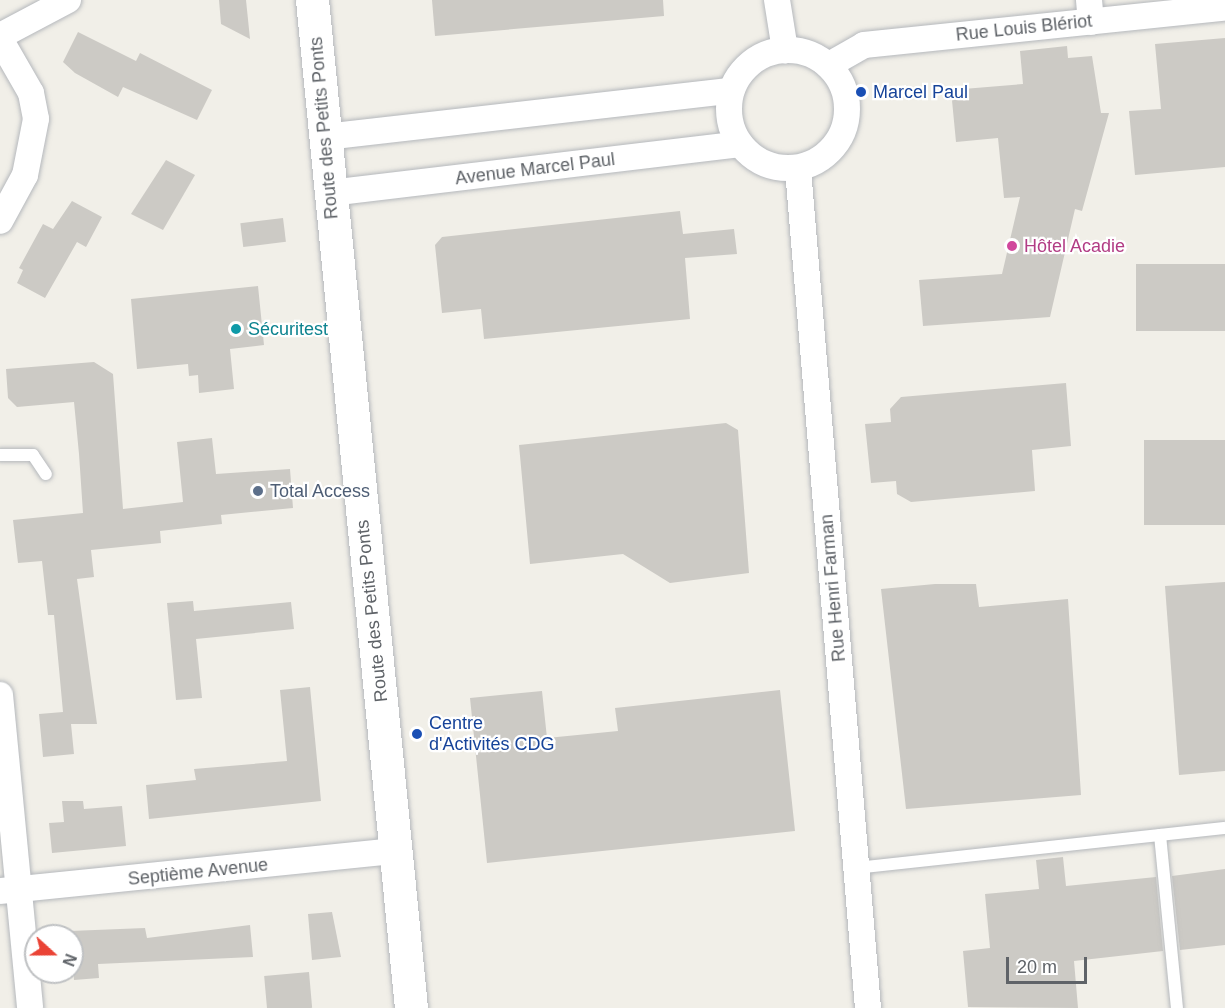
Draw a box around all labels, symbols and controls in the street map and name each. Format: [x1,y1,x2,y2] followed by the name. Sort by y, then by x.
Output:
[955,10,1093,46] street label: Rue Louis Blériot
[305,36,343,220] street label: Route des Petits Ponts
[873,81,968,103] place label: Marcel Paul
[854,85,868,99] marker: Marcel Paul
[454,148,616,190] street label: Avenue Marcel Paul
[1024,235,1126,257] place label: Hôtel Acadie
[1005,239,1019,253] marker: Hôtel Acadie
[248,318,328,340] place label: Sécuritest
[229,322,243,336] marker: Sécuritest
[270,480,371,502] place label: Total Access
[251,484,265,498] marker: Total Access
[816,513,850,663] street label: Rue Henri Farman
[352,519,392,703] street label: Route des Petits Ponts
[429,713,554,756] place label: Centre d'Activités CDG
[410,727,424,741] marker: Centre d'Activités CDG
[126,854,270,890] street label: Septième Avenue
[24,924,84,984] north arrow
[1009,945,1090,983] scale bar
[59,951,79,968] text: N
[1017,957,1057,977] text: 20 m

